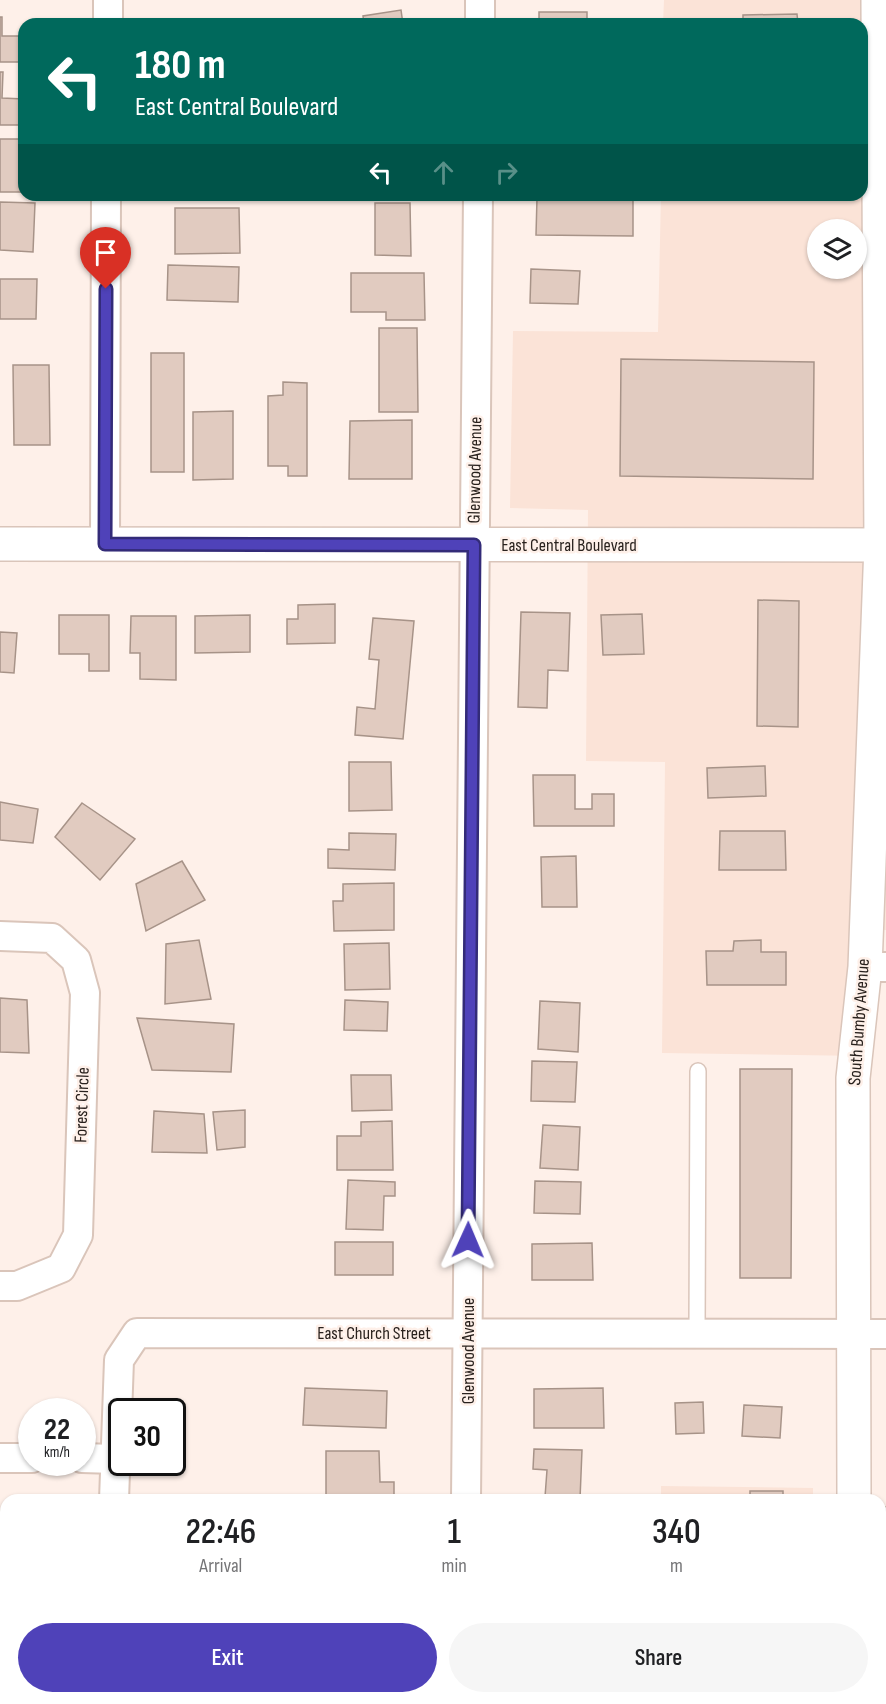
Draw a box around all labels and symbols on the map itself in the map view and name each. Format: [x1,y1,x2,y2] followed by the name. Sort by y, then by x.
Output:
[80,227,131,289] pin
[464,416,486,524] street label: Glenwood Avenue
[501,535,637,556] street label: East Central Boulevard
[844,958,874,1086] street label: South Bumby Avenue
[70,1067,94,1143] street label: Forest Circle
[436,1208,500,1272] position arrow
[458,1298,479,1404] street label: Glenwood Avenue
[317,1323,431,1344] street label: East Church Street
[108,1398,186,1476] speed limit sign: 30

